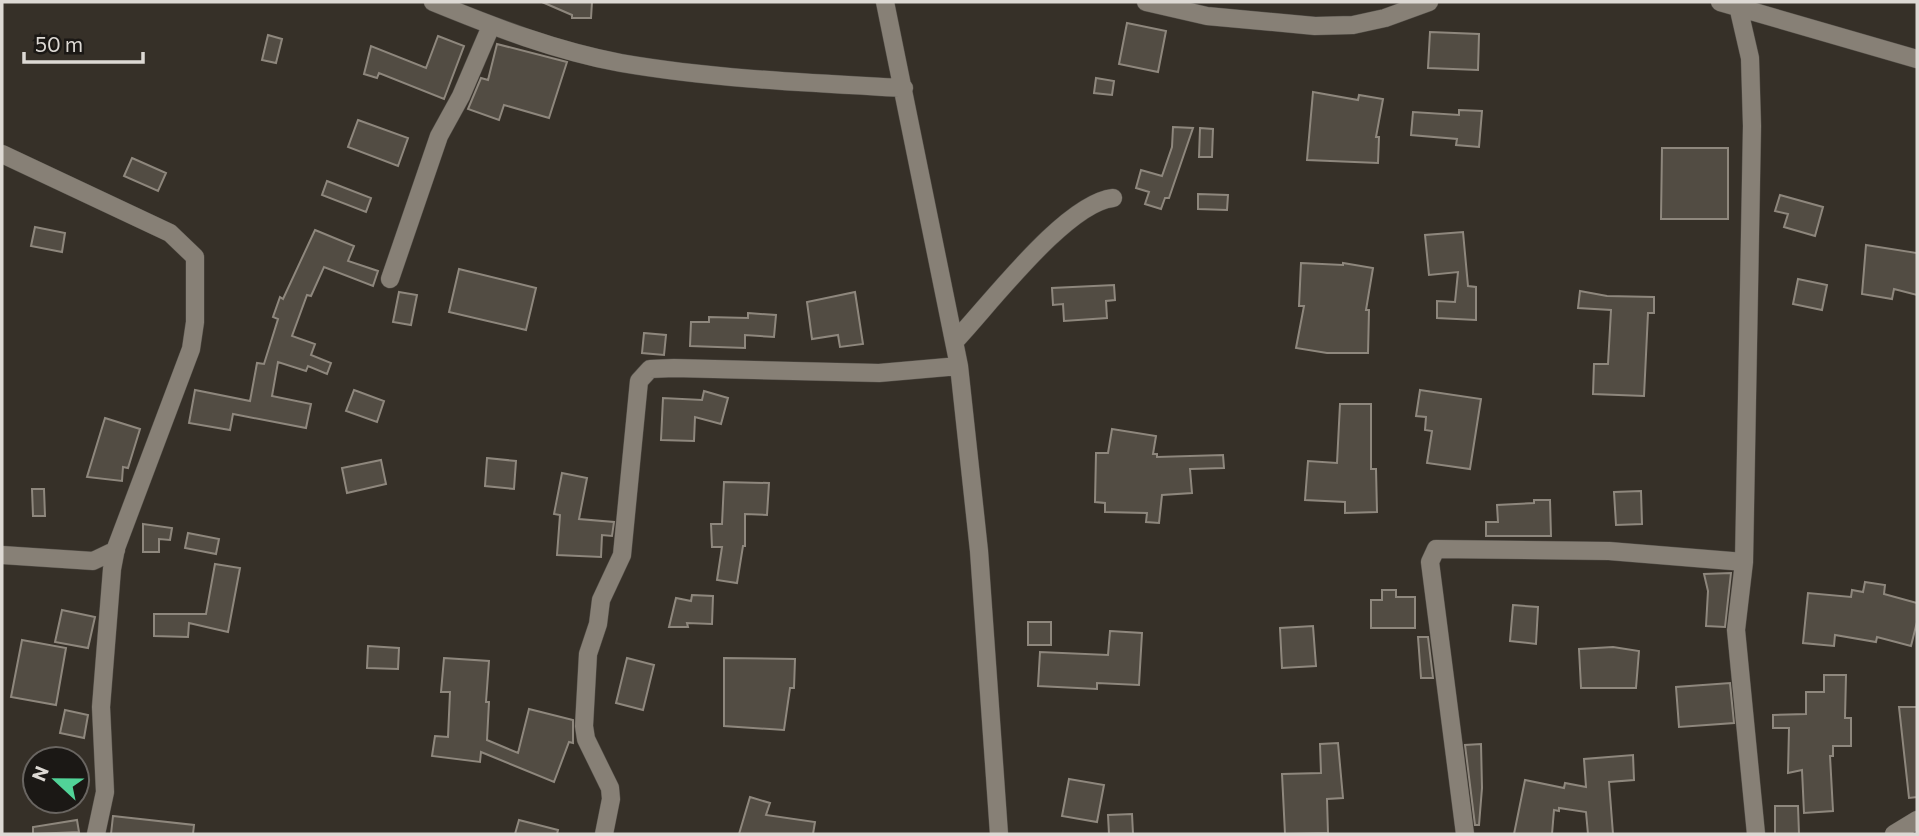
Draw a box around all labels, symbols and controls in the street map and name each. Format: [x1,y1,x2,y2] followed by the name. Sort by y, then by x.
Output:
[24,21,144,65] scale bar
[35,31,83,56] text: 50 m
[21,745,91,815] north arrow
[26,763,53,784] text: N

